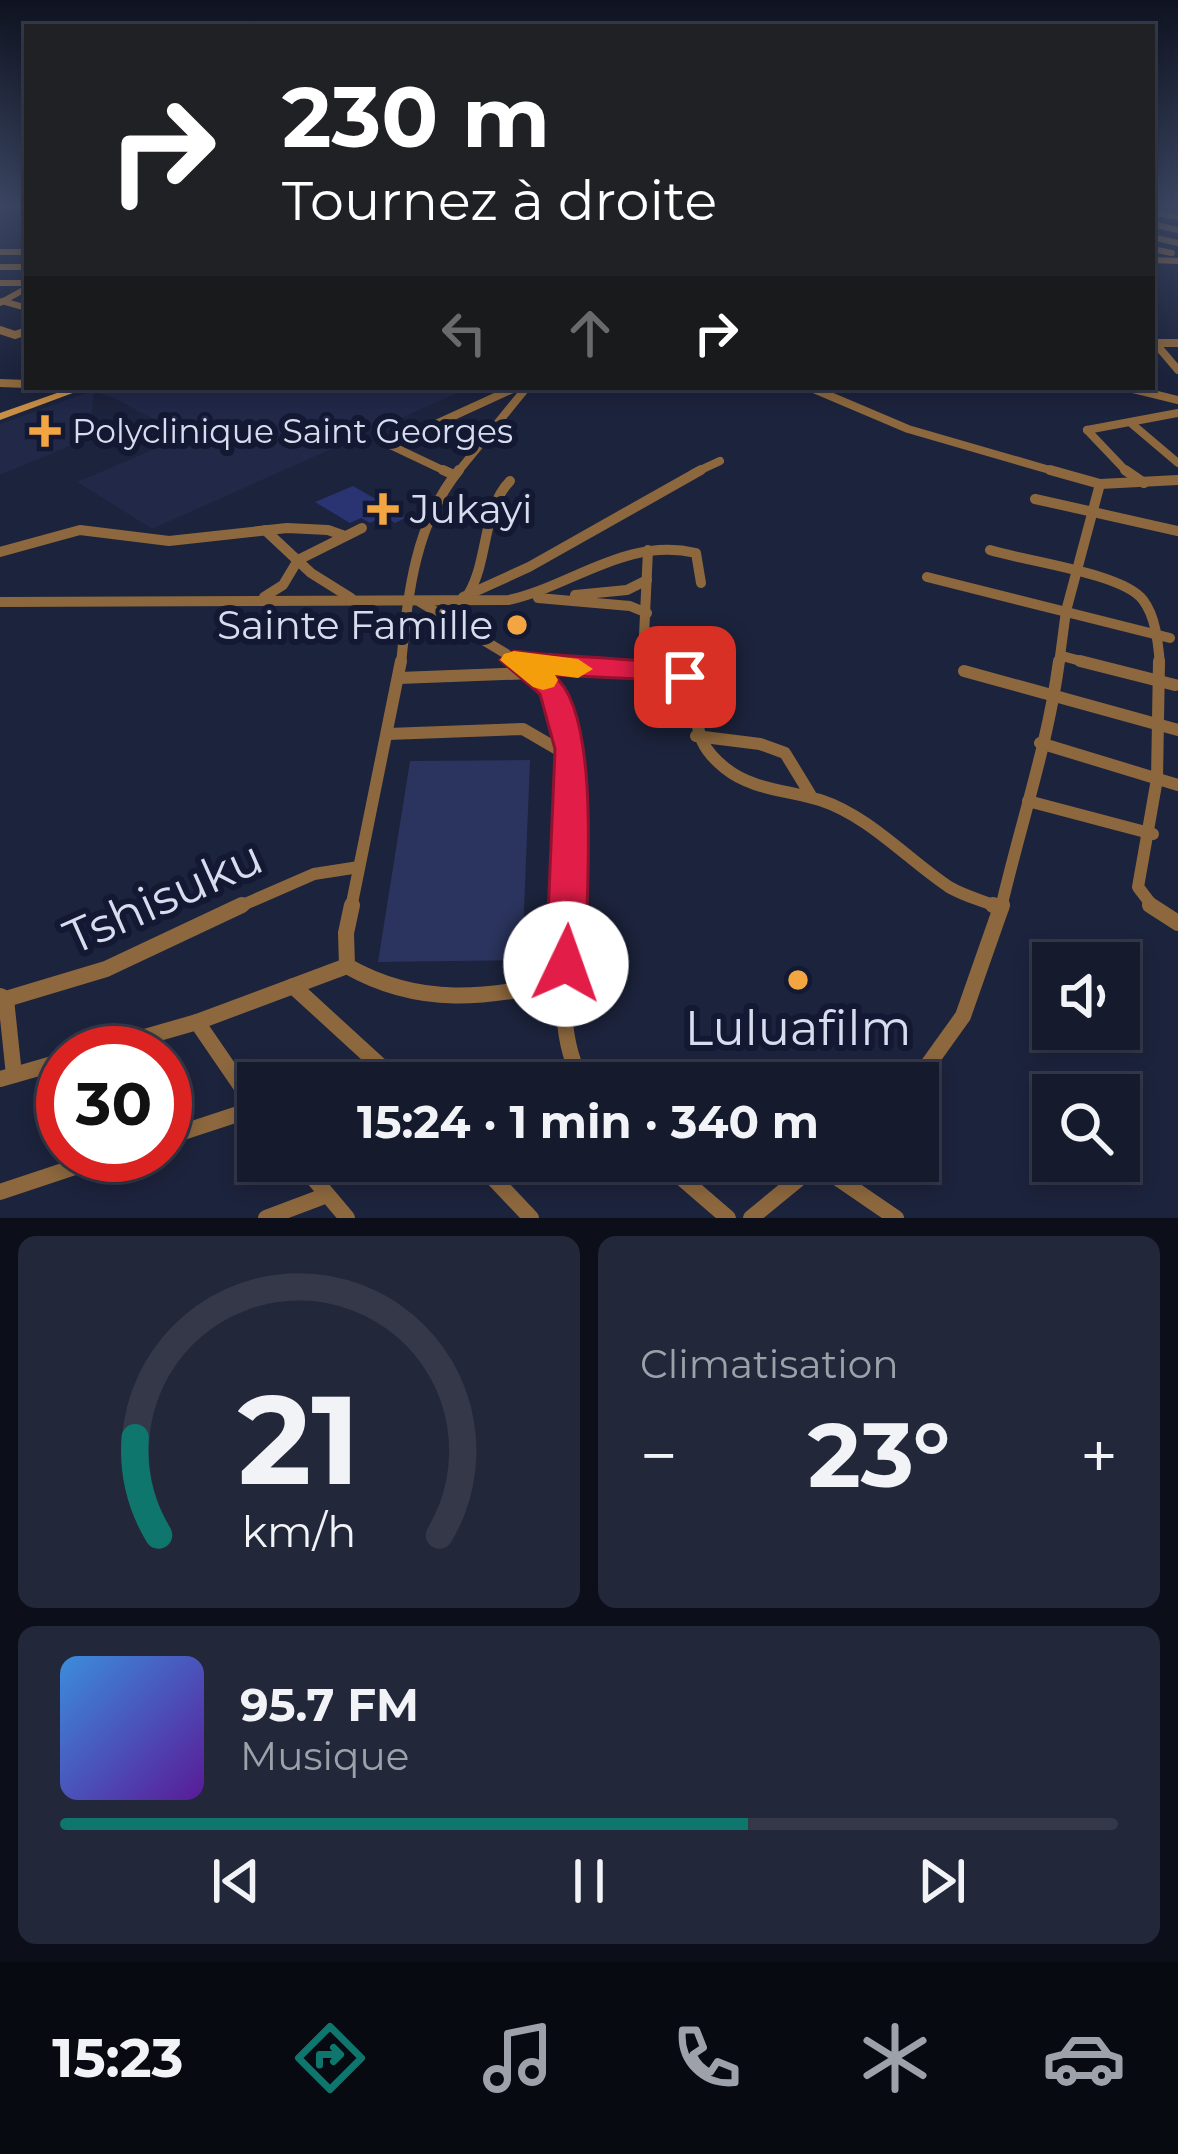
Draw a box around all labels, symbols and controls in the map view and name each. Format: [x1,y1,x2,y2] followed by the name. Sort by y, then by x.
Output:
[282,66,550,168] text: 230 m
[84,72,240,228] icon: right
[282,168,717,234] text: Tournez à droite
[431,300,497,366] icon: left
[557,300,623,366] icon: ahead
[683,300,749,366] icon: right
[72,411,513,451] place label: Polyclinique Saint Georges
[29,415,61,447] marker: Polyclinique Saint Georges
[409,485,533,533] place label: Jukayi
[367,493,399,525] marker: Jukayi
[217,601,493,649] place label: Sainte Famille
[504,612,530,638] marker: Sainte Famille
[634,626,736,728] pin
[652,644,718,710] icon: arrive
[55,828,271,966] street label: Tshisuku
[503,901,629,1027] position arrow
[1032,942,1140,1182] map controls
[1032,942,1140,1050] button: sound
[785,967,811,993] marker: Luluafilm
[685,999,911,1057] place label: Luluafilm
[36,1026,192,1182] speed limit sign: 30
[1032,1074,1140,1182] button: search
[357,1094,819,1149] text: 15:24 · 1 min · 340 m
[640,1340,899,1388] text: Climatisation
[238,1363,360,1515] text: 21
[808,1400,950,1510] text: 23°
[640,1415,678,1496] text: −
[1080,1415,1118,1496] text: +
[242,1505,356,1558] text: km/h
[240,1677,419,1732] text: 95.7 FM
[240,1732,409,1780] text: Musique
[203,1848,269,1914] icon: previous
[556,1848,622,1914] icon: pause
[909,1848,975,1914] icon: next
[288,2016,372,2100] icon: directions
[476,2016,560,2100] icon: music
[665,2016,749,2100] icon: phone
[853,2016,937,2100] icon: climate
[1042,2016,1126,2100] icon: car
[52,2025,184,2091] text: 15:23

